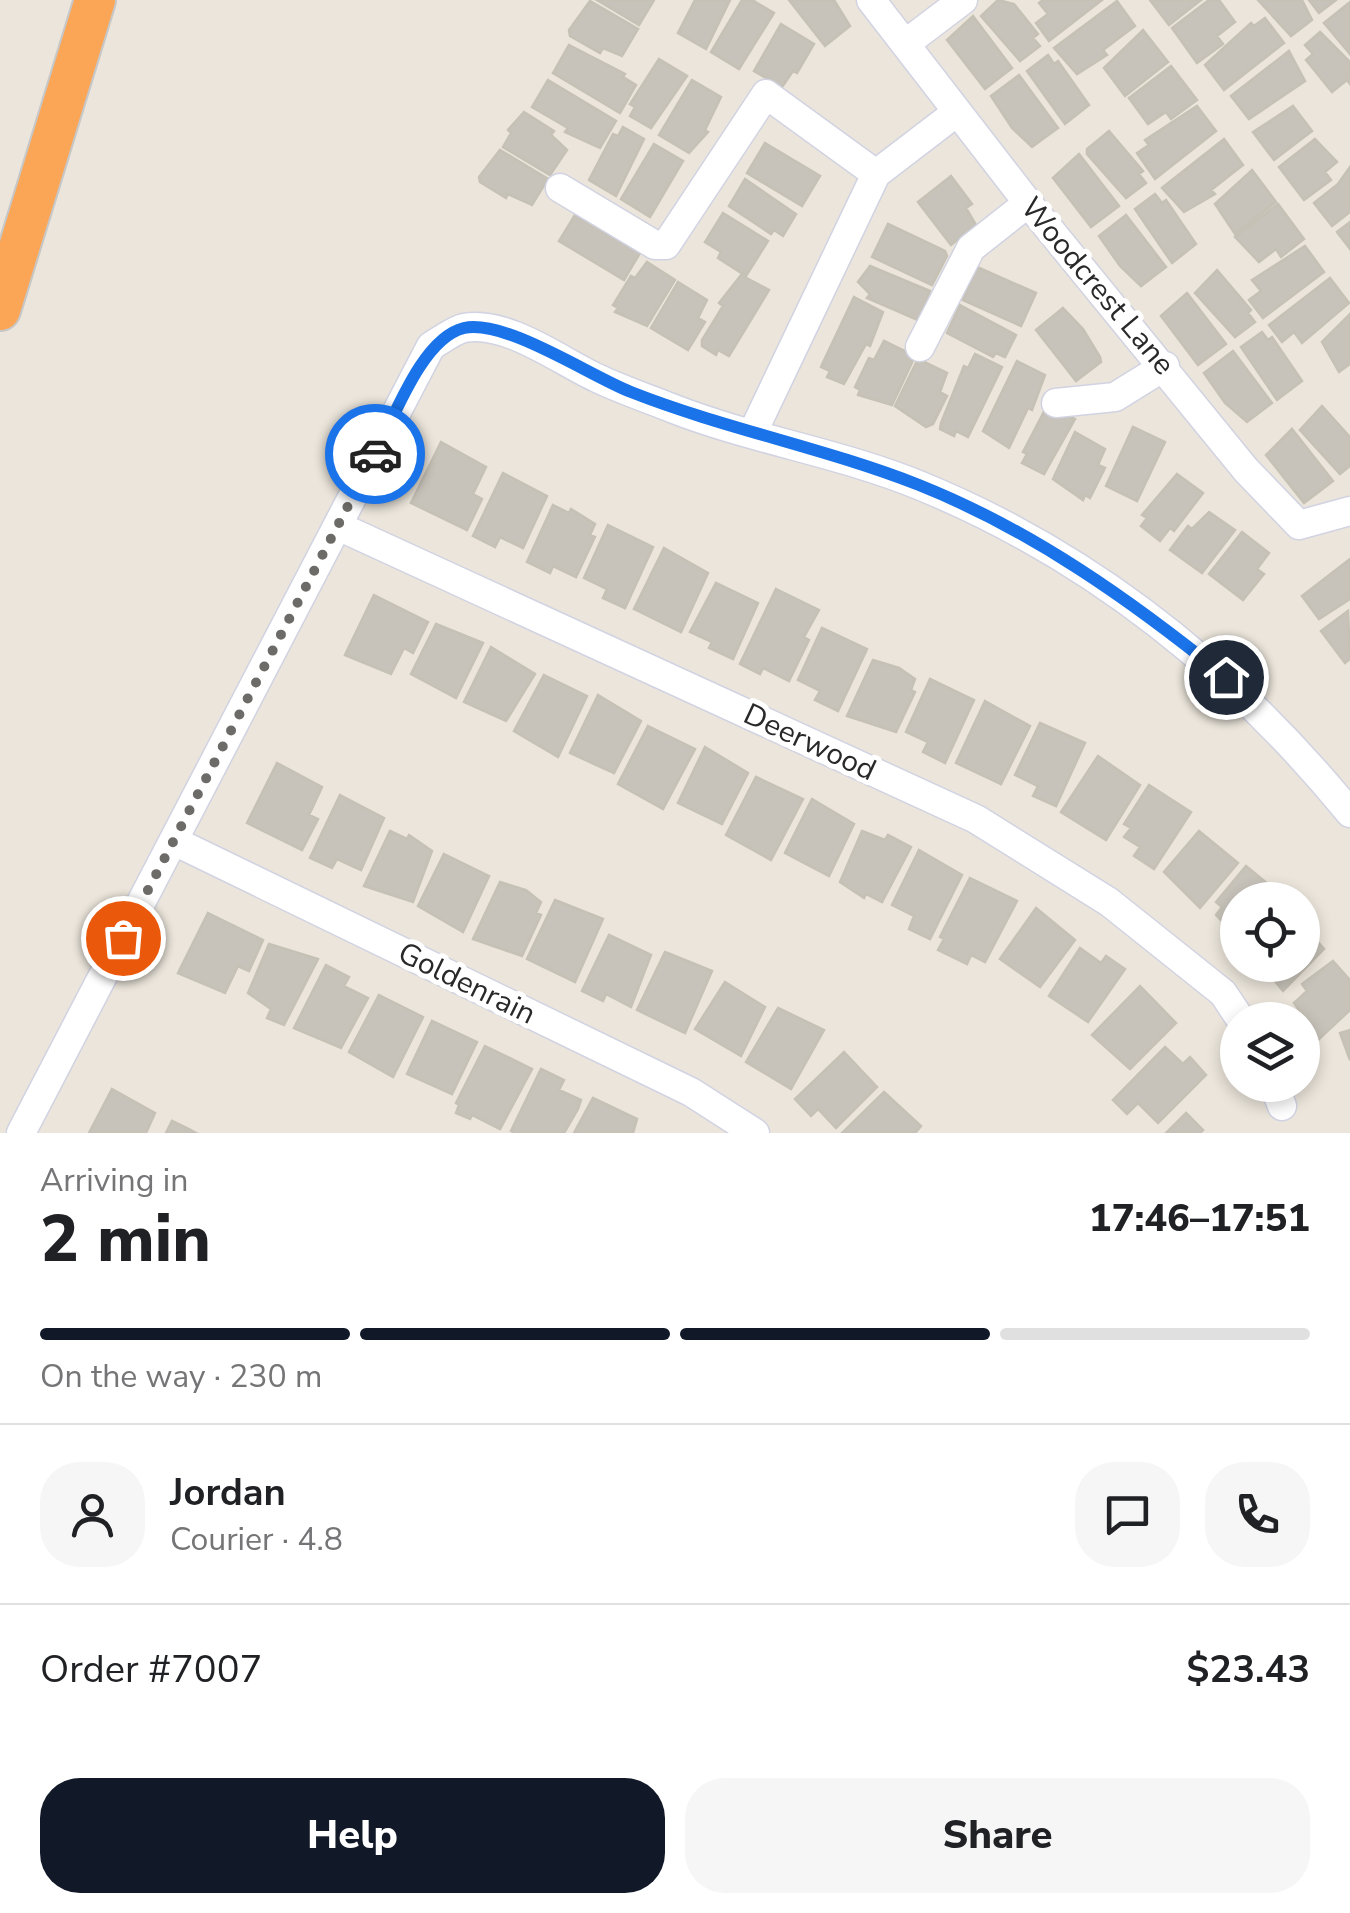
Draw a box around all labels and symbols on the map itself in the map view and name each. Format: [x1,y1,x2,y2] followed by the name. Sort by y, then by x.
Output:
[1011,189,1184,384] street label: Woodcrest Lane
[325,404,425,504] courier
[1184,635,1269,720] pin
[737,694,883,791] street label: Deerwood
[81,896,166,981] pin
[391,933,542,1034] street label: Goldenrain

